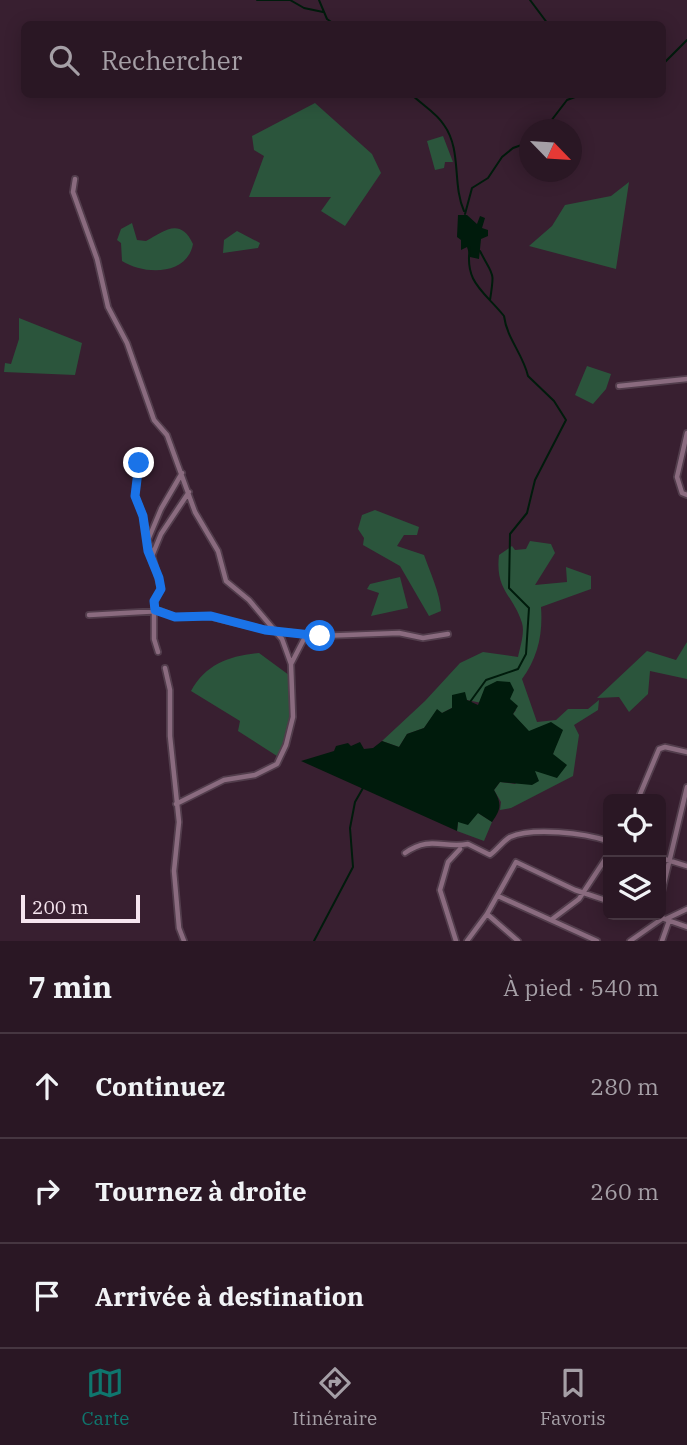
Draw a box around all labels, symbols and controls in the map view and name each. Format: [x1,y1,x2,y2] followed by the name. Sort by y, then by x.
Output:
[21,21,666,98] search box
[45,41,83,79] icon: search
[101,43,242,77] text: Rechercher
[519,119,582,182] north arrow
[123,447,154,478] route end
[304,620,335,651] route start
[603,794,666,920] map controls
[603,794,666,857] button: locate
[603,857,666,920] button: layers
[21,892,140,924] scale bar
[32,895,89,919] text: 200 m
[28,967,112,1006] text: 7 min
[503,972,659,1002] text: À pied · 540 m
[28,1067,66,1105] icon: ahead
[95,1069,225,1103] text: Continuez
[590,1071,659,1101] text: 280 m
[28,1172,66,1210] icon: right
[95,1174,307,1208] text: Tournez à droite
[590,1176,659,1206] text: 260 m
[28,1277,66,1315] icon: arrive
[95,1279,364,1313] text: Arrivée à destination
[81,1364,129,1430] tab: Carte
[292,1364,377,1430] tab: Itinéraire
[540,1364,606,1430] tab: Favoris

